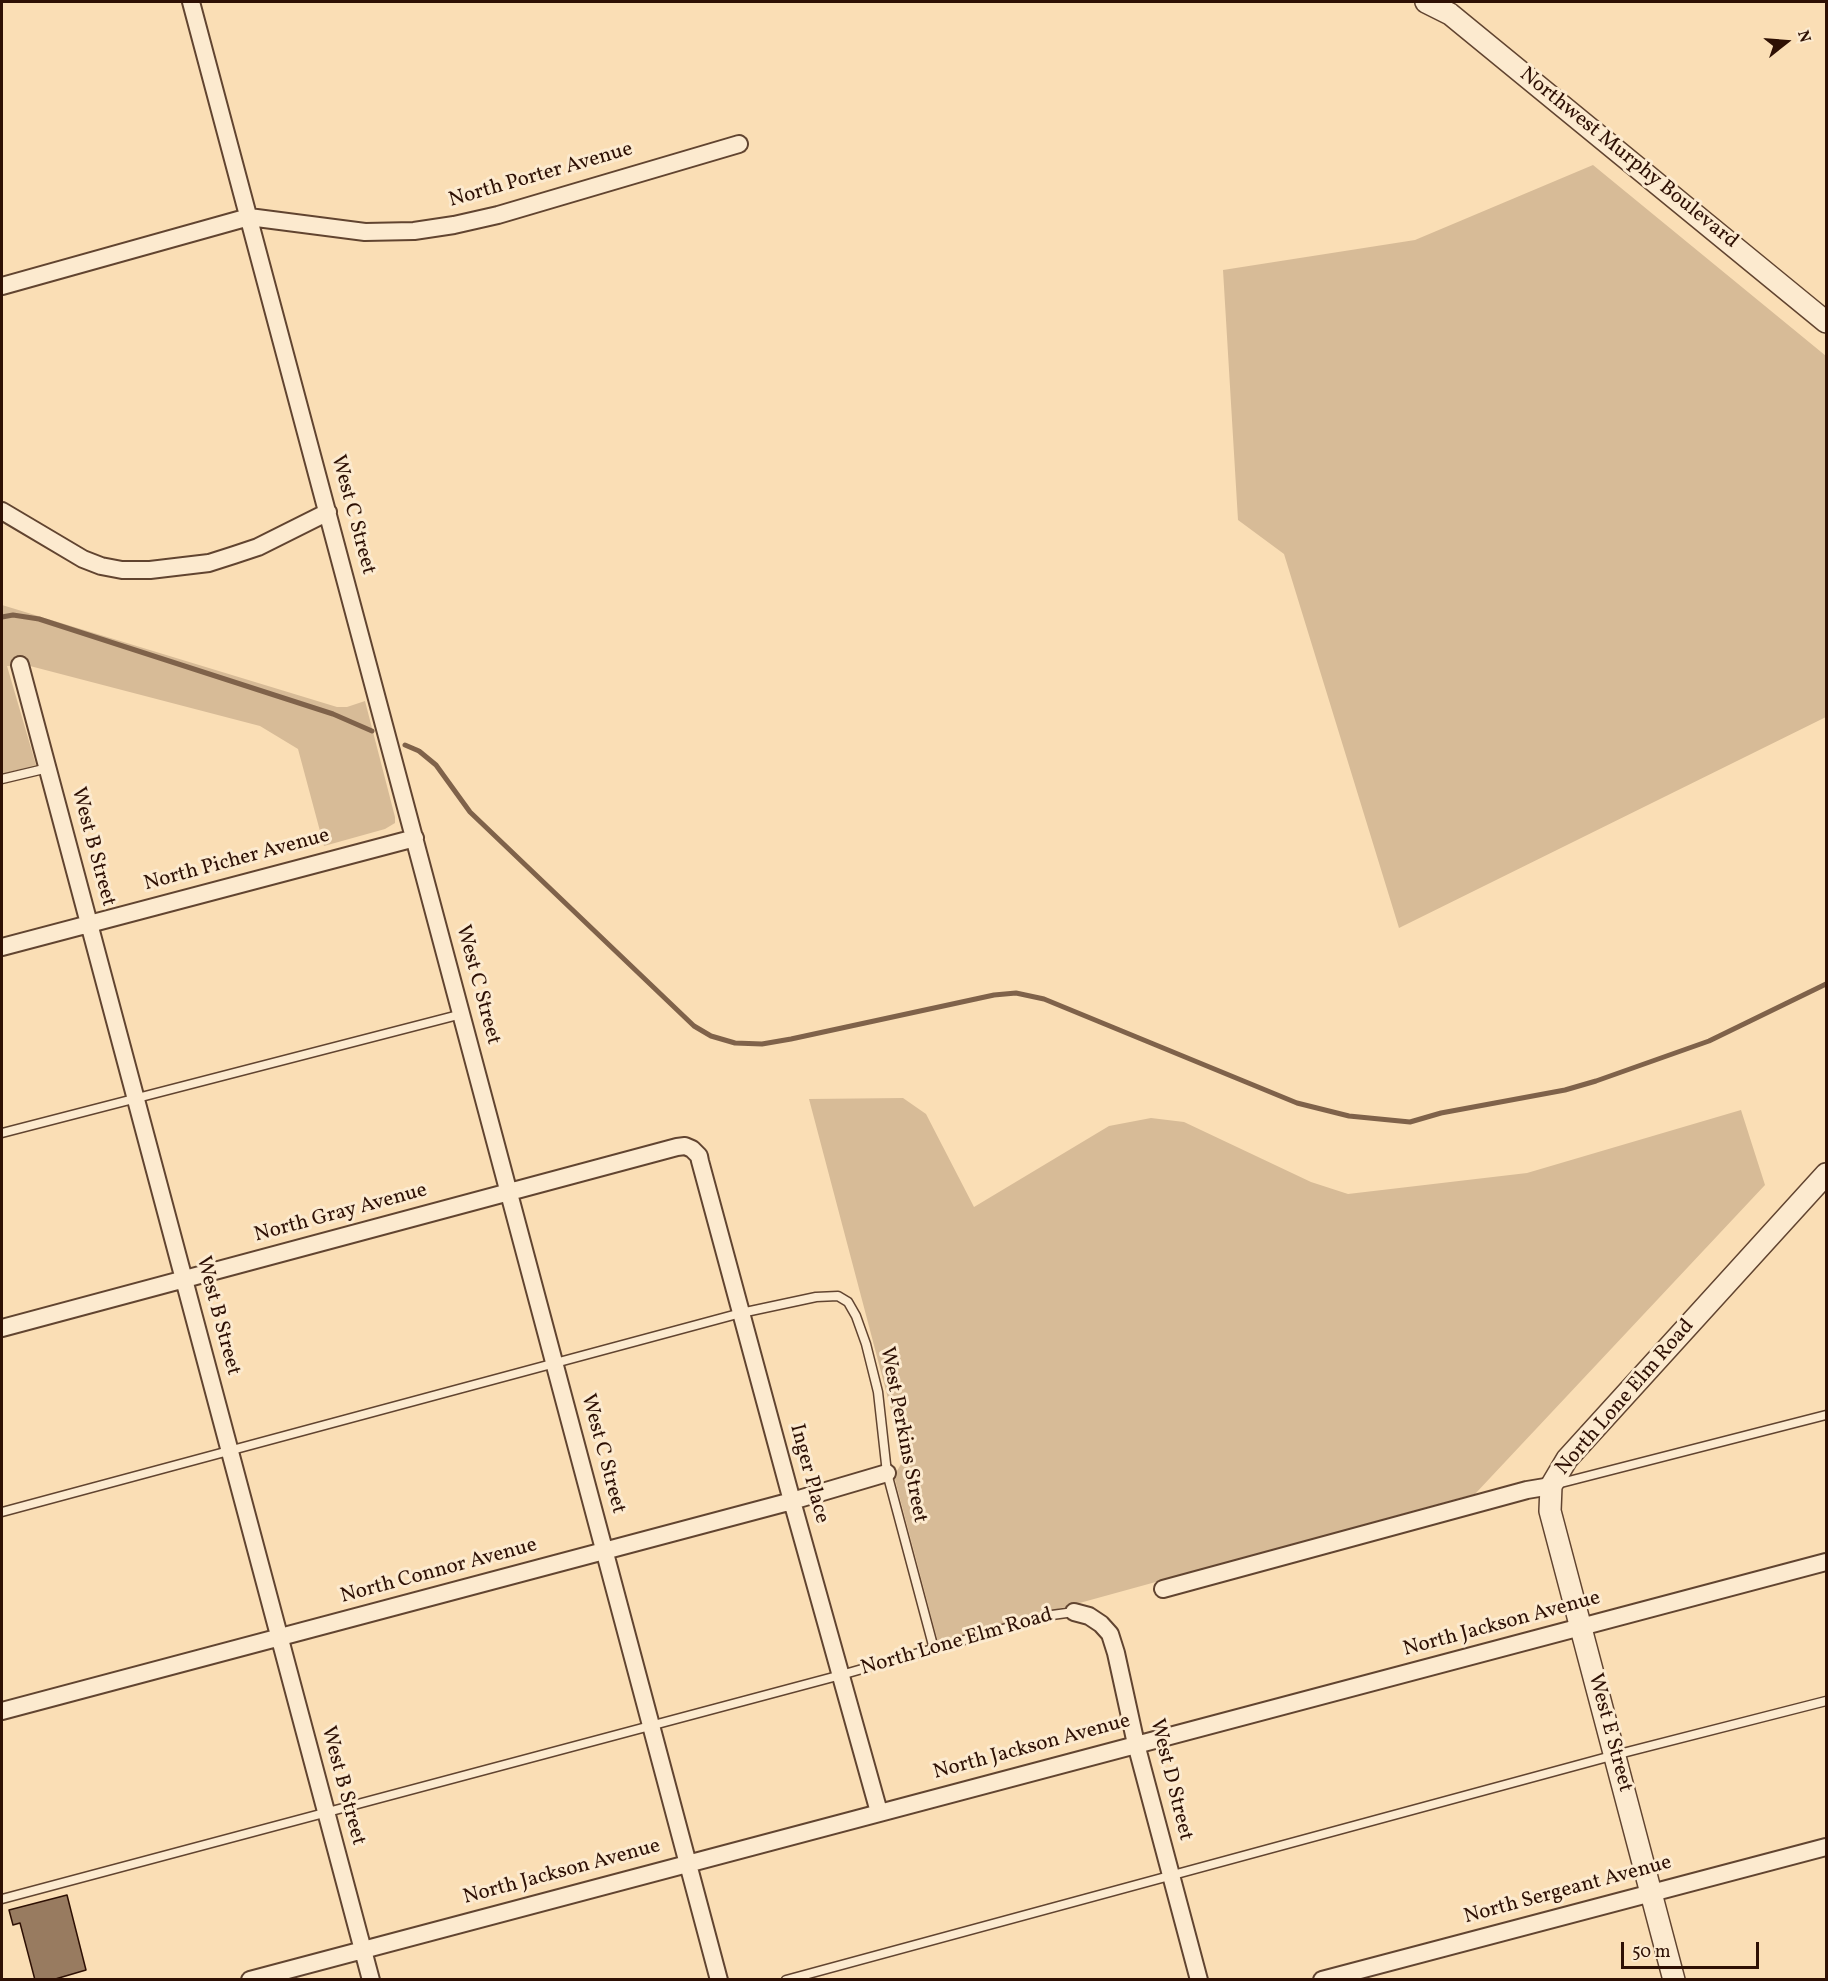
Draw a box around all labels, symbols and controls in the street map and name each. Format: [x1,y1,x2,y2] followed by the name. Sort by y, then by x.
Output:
[1756,12,1816,72] north arrow
[1791,28,1815,46] text: N
[1513,63,1743,255] street label: Northwest Murphy Boulevard
[446,138,636,214] street label: North Porter Avenue
[324,452,380,578] street label: West C Street
[64,785,120,909] street label: West B Street
[141,824,333,898] street label: North Picher Avenue
[449,922,505,1048] street label: West C Street
[252,1179,430,1249] street label: North Gray Avenue
[189,1254,245,1378] street label: West B Street
[1551,1315,1701,1481] street label: North Lone Elm Road
[873,1345,931,1525] street label: West Perkins Street
[574,1391,630,1517] street label: West C Street
[783,1422,833,1526] street label: Inger Place
[338,1534,540,1610] street label: North Connor Avenue
[1401,1587,1603,1663] street label: North Jackson Avenue
[858,1604,1056,1682] street label: North Lone Elm Road
[1581,1671,1637,1795] street label: West E Street
[931,1710,1133,1786] street label: North Jackson Avenue
[1143,1717,1197,1843] street label: West D Street
[314,1724,370,1848] street label: West B Street
[461,1835,663,1911] street label: North Jackson Avenue
[1461,1851,1675,1931] street label: North Sergeant Avenue
[1624,1930,1762,1968] scale bar
[1632,1940,1671,1965] text: 50 m

